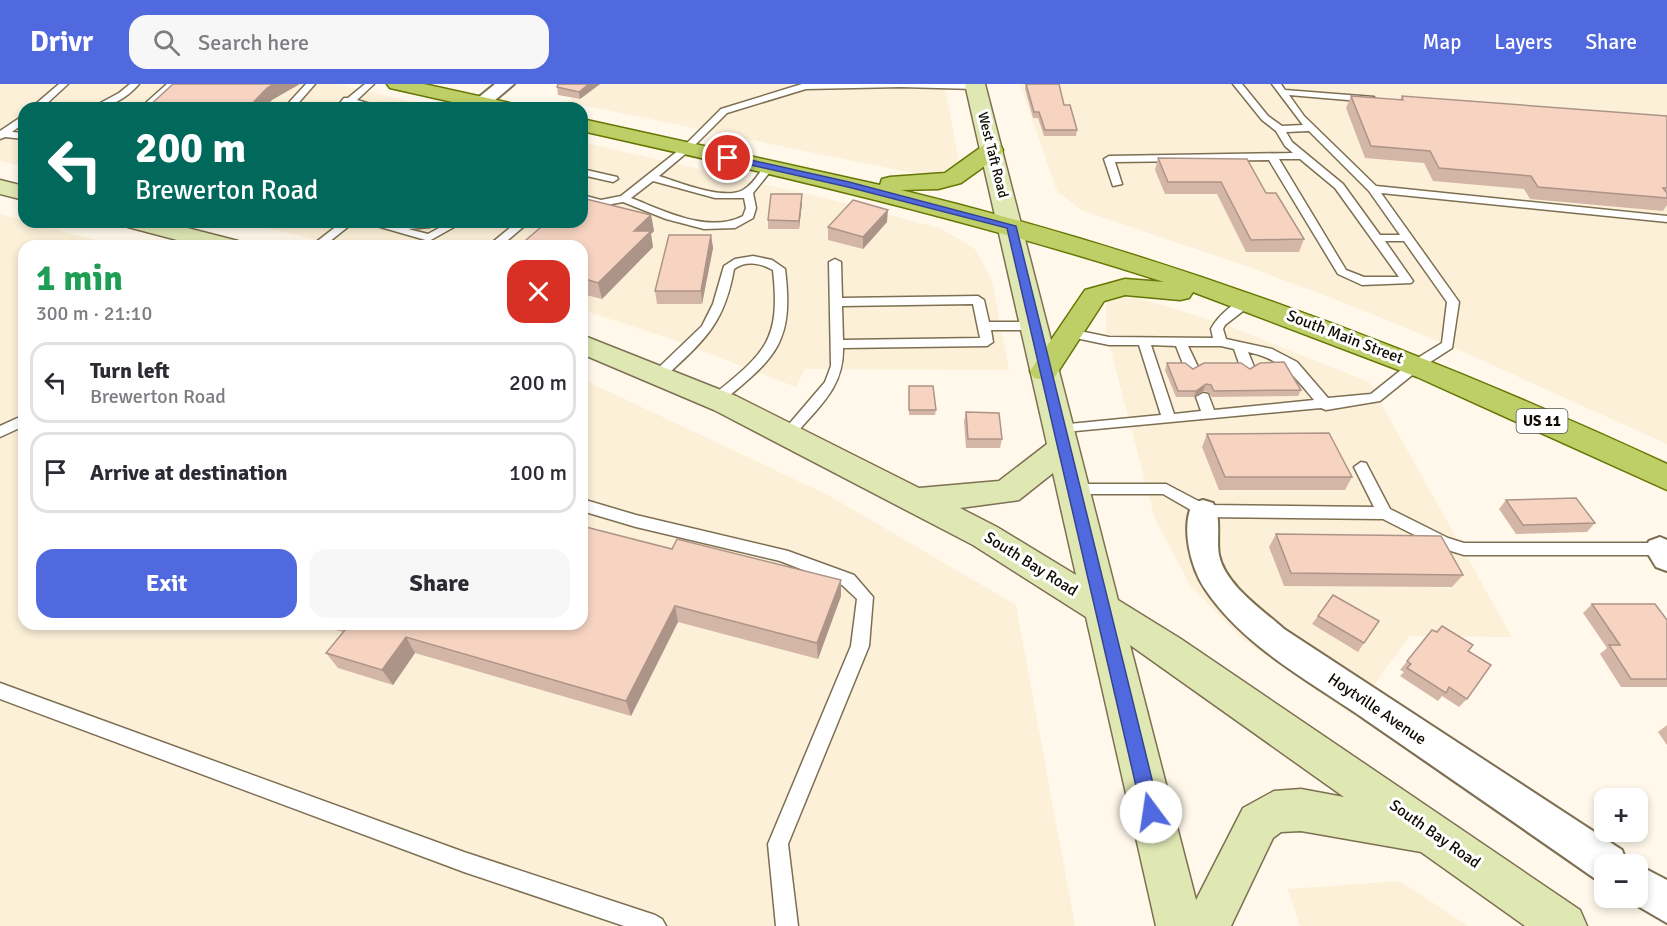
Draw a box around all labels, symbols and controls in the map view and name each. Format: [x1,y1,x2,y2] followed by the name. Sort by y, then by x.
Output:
[129,15,549,69] search box
[30,25,93,59] text: Drivr
[150,26,183,59] icon: search
[198,29,309,56] text: Search here
[1423,29,1461,55] text: Map
[1494,29,1552,55] text: Layers
[1585,29,1637,55] text: Share
[974,110,1012,200] street label: West Taft Road
[135,123,246,174] text: 200 m
[36,126,114,204] icon: left
[702,132,753,183] pin
[711,141,744,174] icon: arrive
[135,174,318,207] text: Brewerton Road
[36,256,123,301] text: 1 min
[507,260,570,323] button: close
[36,301,152,326] text: 300 m · 21:10
[1284,306,1406,369] street label: South Main Street
[90,357,170,384] text: Turn left
[39,366,72,399] icon: left
[509,369,567,396] text: 200 m
[90,384,226,409] text: Brewerton Road
[1516,409,1568,433] road number: US 11
[39,456,72,489] icon: arrive
[90,459,287,486] text: Arrive at destination
[509,459,567,486] text: 100 m
[980,527,1082,601] street label: South Bay Road
[36,549,297,618] button: Exit
[309,549,570,618] button: Share
[1324,669,1430,749] street label: Hoytville Avenue
[1119,780,1183,844] position arrow
[1594,788,1648,908] map controls
[1594,788,1648,842] button: +
[1386,795,1484,873] street label: South Bay Road
[1594,854,1648,908] button: −

